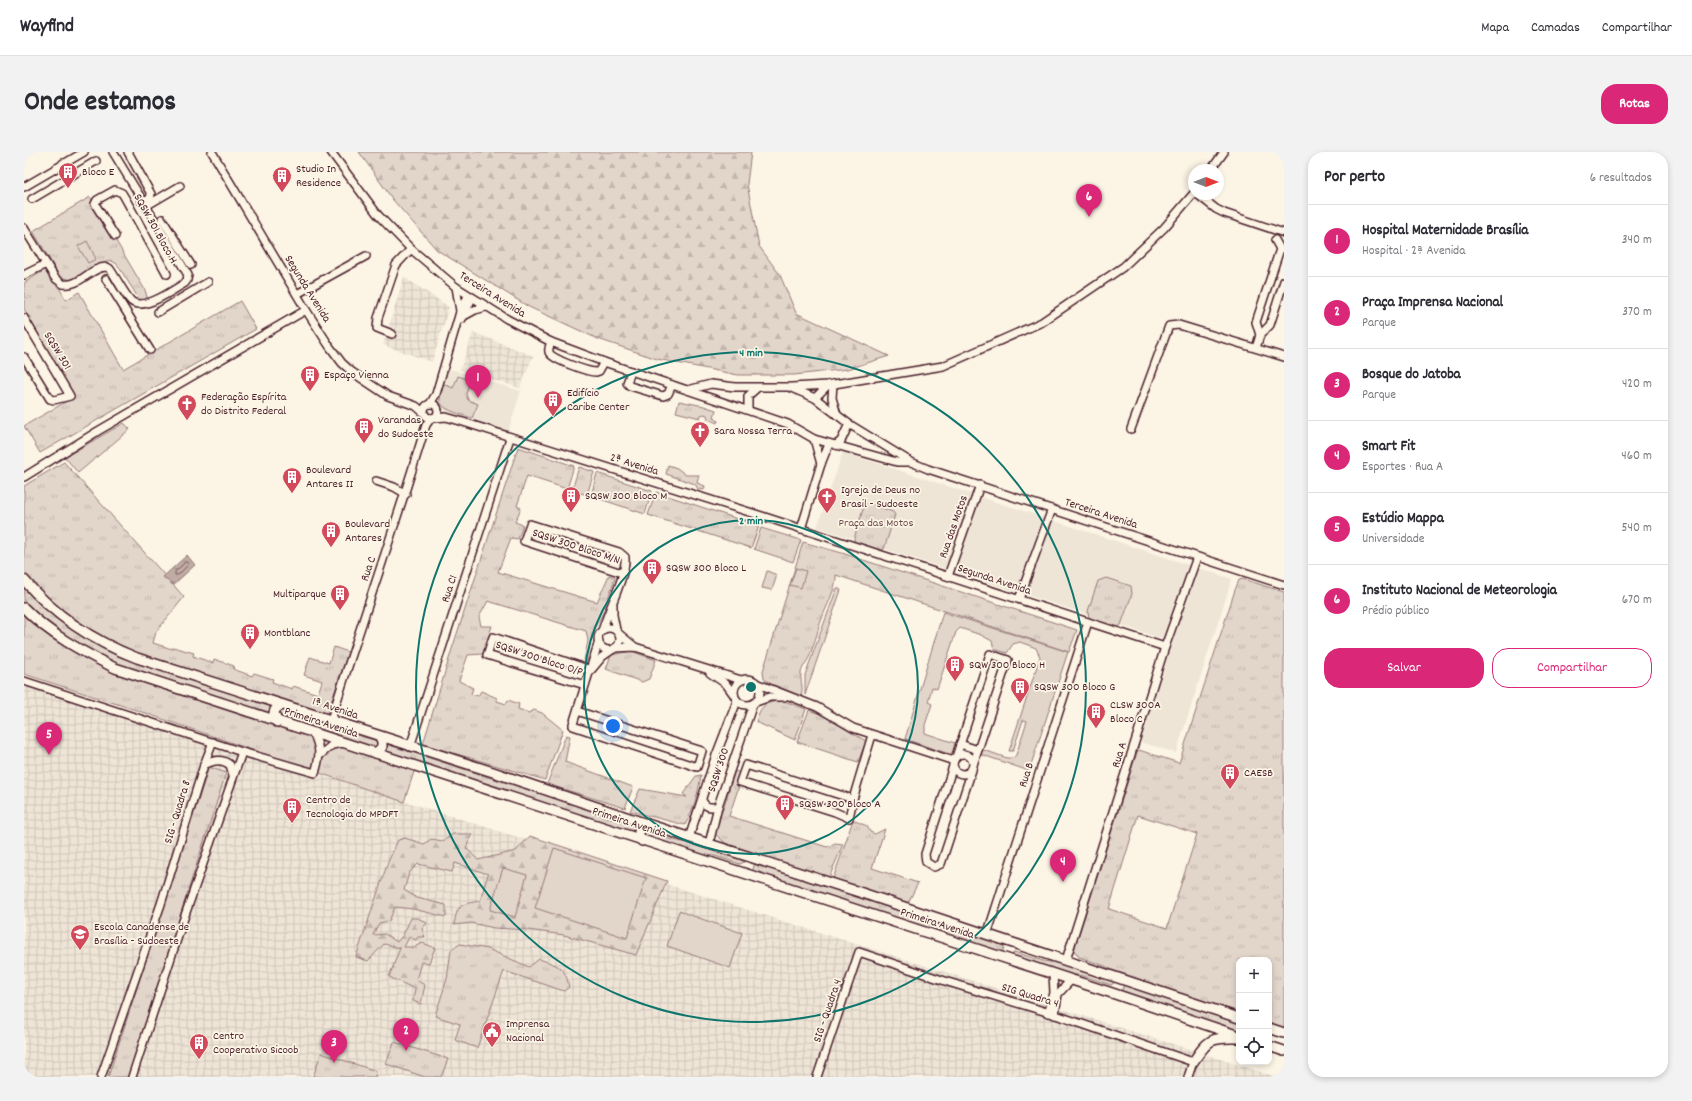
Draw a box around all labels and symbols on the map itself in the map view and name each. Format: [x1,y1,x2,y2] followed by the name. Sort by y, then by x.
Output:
[57,161,79,189] building icon: Bloco E
[296,161,341,192] place label: Studio In Residence
[82,164,115,181] place label: Bloco E
[1188,164,1224,200] north arrow
[271,165,293,193] building icon: Studio In Residence
[1076,184,1102,217] pin: 6
[129,191,181,267] street label: SQSW 301 Bloco H
[280,252,335,326] street label: Segunda Avenida
[455,268,529,322] street label: Terceira Avenida
[39,329,75,373] street label: SQSW 301
[739,345,763,362] text: 4 min
[299,364,321,392] building icon: Espaço Vienna
[465,365,491,398] pin: 1
[324,367,389,384] place label: Espaço Vienna
[567,385,630,416] place label: Edifício Caribe Center
[201,389,287,420] place label: Federação Espírita do Distrito Federal
[542,389,564,417] building icon: Edifício Caribe Center
[176,393,198,421] church icon: Federação Espírita do Distrito Federal
[378,412,433,443] place label: Varandas do Sudoeste
[353,416,375,444] building icon: Varandas do Sudoeste
[689,420,711,448] church icon: Sara Nossa Terra
[714,423,792,440] place label: Sara Nossa Terra
[608,450,661,481] street label: 2ª Avenida
[306,462,353,493] place label: Boulevard Antares II
[281,466,303,494] building icon: Boulevard Antares II
[841,482,920,513] place label: Igreja de Deus no Brasil - Sudoeste
[560,485,582,513] building icon: SQSW 300 Bloco M
[816,486,838,514] church icon: Igreja de Deus no Brasil - Sudoeste
[585,488,667,505] place label: SQSW 300 Bloco M
[935,493,973,561] street label: Rua das Motos
[1062,494,1140,534] street label: Terceira Avenida
[739,513,763,530] text: 2 min
[839,515,913,532] park label: Praça das Motos
[345,516,390,547] place label: Boulevard Antares
[320,520,342,548] building icon: Boulevard Antares
[530,525,622,569] street label: SQSW 300 Bloco M/N
[357,554,381,584] street label: Rua C
[641,557,663,585] building icon: SQSW 300 Bloco L
[666,560,746,577] place label: SQSW 300 Bloco L
[955,560,1033,600] street label: Segunda Avenida
[438,573,462,605] street label: Rua C1
[329,583,351,611] building icon: Multiparque
[273,586,326,603] place label: Multiparque
[239,622,261,650] building icon: Montblanc
[264,625,311,642] place label: Montblanc
[493,637,585,681] street label: SQSW 300 Bloco O/P
[944,654,966,682] building icon: SQW 300 Bloco H
[969,657,1045,674] place label: SQW 300 Bloco H
[1009,676,1031,704] building icon: SQSW 300 Bloco G
[1034,679,1115,696] place label: SQSW 300 Bloco G
[744,680,758,694] centre of rings
[310,694,360,725] street label: 1ª Avenida
[1110,697,1161,728] place label: CLSW 300A Bloco C
[1085,701,1107,729] building icon: CLSW 300A Bloco C
[282,703,360,743] street label: Primeira Avenida
[603,716,623,736] your location
[36,722,62,755] pin: 5
[1108,740,1132,770] street label: Rua A
[704,746,734,794] street label: SQSW 300
[1015,760,1039,790] street label: Rua B
[1219,762,1241,790] building icon: CAESB
[1244,765,1273,782] place label: CAESB
[160,778,196,846] street label: SIG - Quadra 8
[306,792,399,823] place label: Centro de Tecnologia do MPDFT
[774,793,796,821] building icon: SQSW 300 Bloco A
[281,796,303,824] building icon: Centro de Tecnologia do MPDFT
[799,796,881,813] place label: SQSW 300 Bloco A
[590,803,668,843] street label: Primeira Avenida
[1050,849,1076,882] pin: 4
[898,904,976,944] street label: Primeira Avenida
[94,919,189,950] place label: Escola Canadense de Brasília - Sudoeste
[69,923,91,951] school or university icon: Escola Canadense de Brasília - Sudoeste
[809,977,847,1045] street label: SIG - Quadra 4
[999,979,1061,1013] street label: SIG Quadra 4
[506,1016,550,1047] place label: Imprensa Nacional
[393,1018,419,1051] pin: 2
[481,1020,503,1048] public building icon: Imprensa Nacional
[213,1028,298,1059] place label: Centro Cooperativo Sicoob
[321,1030,347,1063] pin: 3
[188,1032,210,1060] building icon: Centro Cooperativo Sicoob

